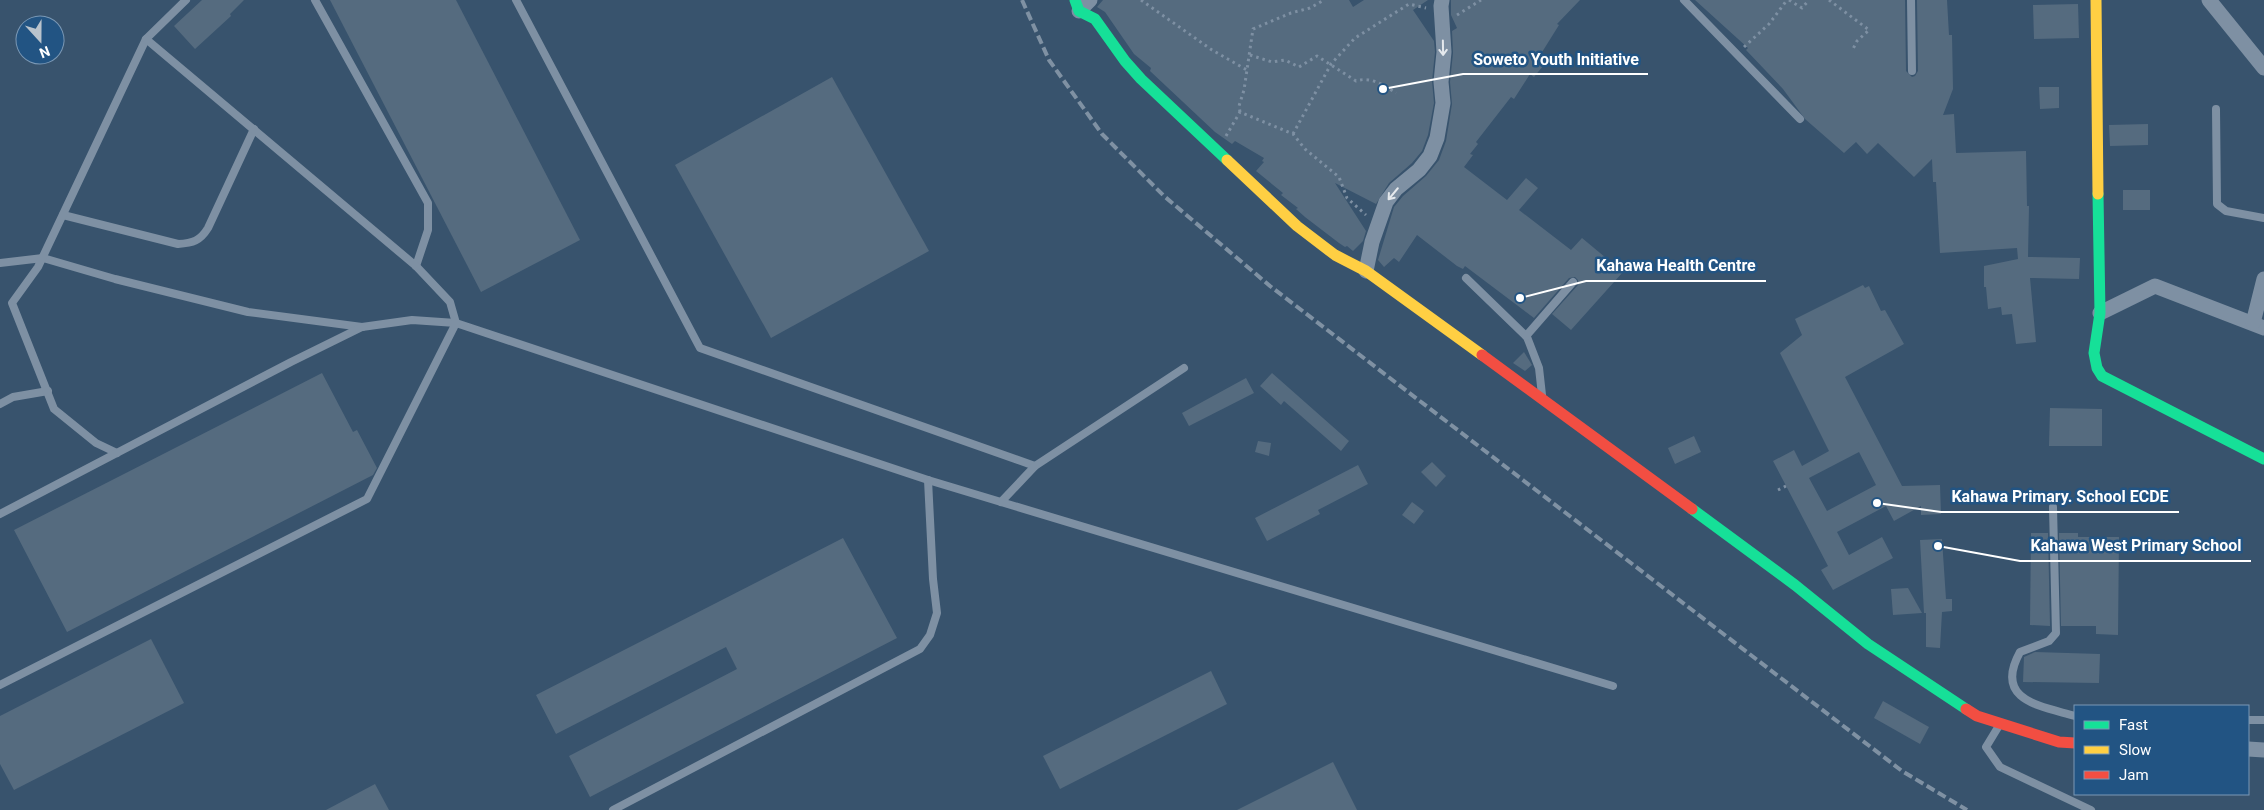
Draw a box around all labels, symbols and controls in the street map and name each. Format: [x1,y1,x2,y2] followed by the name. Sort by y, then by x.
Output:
[15,15,65,65] north arrow
[1438,40,1448,56] one-way arrow
[37,43,52,61] text: N
[1463,43,1648,74] callout: Soweto Youth Initiative
[1473,50,1639,69] text: Soweto Youth Initiative
[1387,187,1399,200] one-way arrow
[1586,250,1766,281] callout: Kahawa Health Centre
[1596,256,1756,275] text: Kahawa Health Centre
[1941,481,2179,512] callout: Kahawa Primary. School ECDE
[1951,487,2169,506] text: Kahawa Primary. School ECDE
[2020,530,2251,561] callout: Kahawa West Primary School
[2031,536,2241,555] text: Kahawa West Primary School
[2074,705,2249,795] legend
[2119,716,2148,734] text: Fast
[2119,741,2151,759] text: Slow
[2119,766,2149,784] text: Jam

